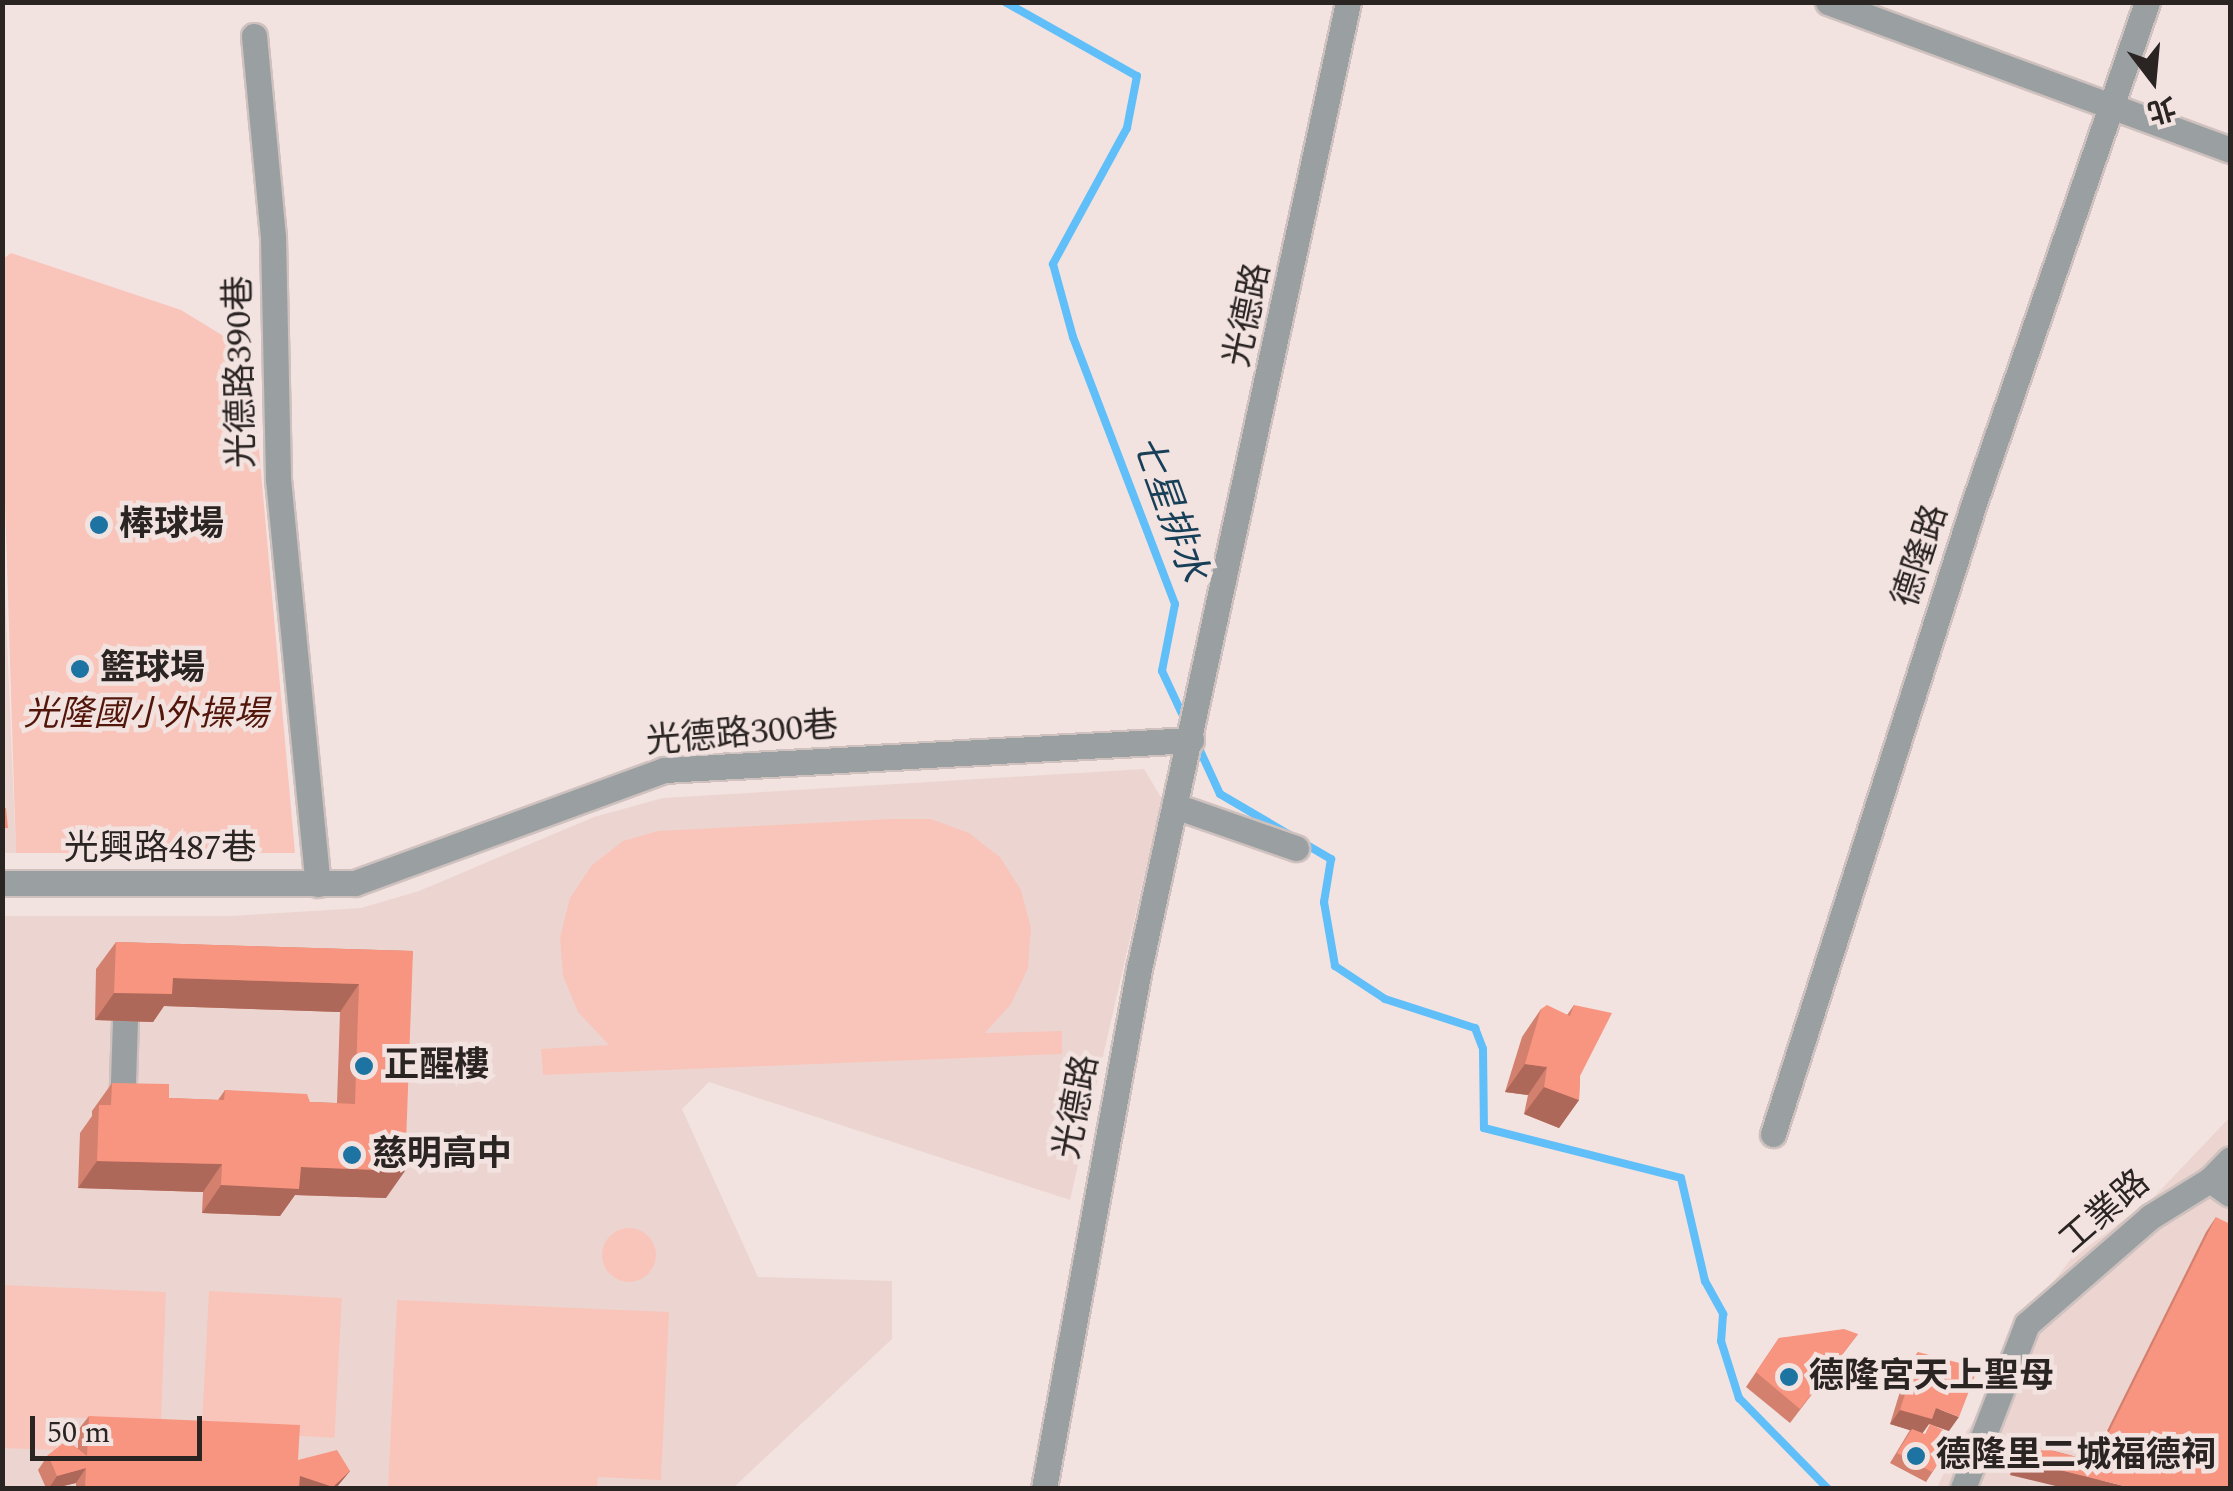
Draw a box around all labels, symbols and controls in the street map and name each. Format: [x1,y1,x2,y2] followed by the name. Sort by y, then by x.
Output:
[2103,30,2203,130] north arrow
[2142,85,2181,134] text: 北
[1217,259,1279,371] street label: 光德路
[218,275,264,469] street label: 光德路390巷
[1121,430,1215,588] water label: 七星排水
[1885,500,1957,612] street label: 德隆路
[119,504,224,546] place label: 棒球場
[88,514,110,536] marker: 棒球場
[100,648,205,690] place label: 籃球場
[69,658,91,680] marker: 籃球場
[24,694,268,736] park label: 光隆國小外操場
[644,705,840,763] street label: 光德路300巷
[64,828,256,870] street label: 光興路487巷
[384,1045,489,1087] place label: 正醒樓
[1046,1051,1108,1163] street label: 光德路
[353,1055,375,1077] marker: 正醒樓
[372,1134,512,1176] place label: 慈明高中
[341,1144,363,1166] marker: 慈明高中
[2052,1162,2158,1262] street label: 工業路
[1809,1356,2054,1398] place label: 德隆宮天上聖母
[1778,1366,1800,1388] marker: 德隆宮天上聖母
[35,1396,208,1458] scale bar
[47,1410,110,1456] text: 50 m
[1936,1435,2216,1477] place label: 德隆里二城福德祠
[1905,1445,1927,1467] marker: 德隆里二城福德祠

